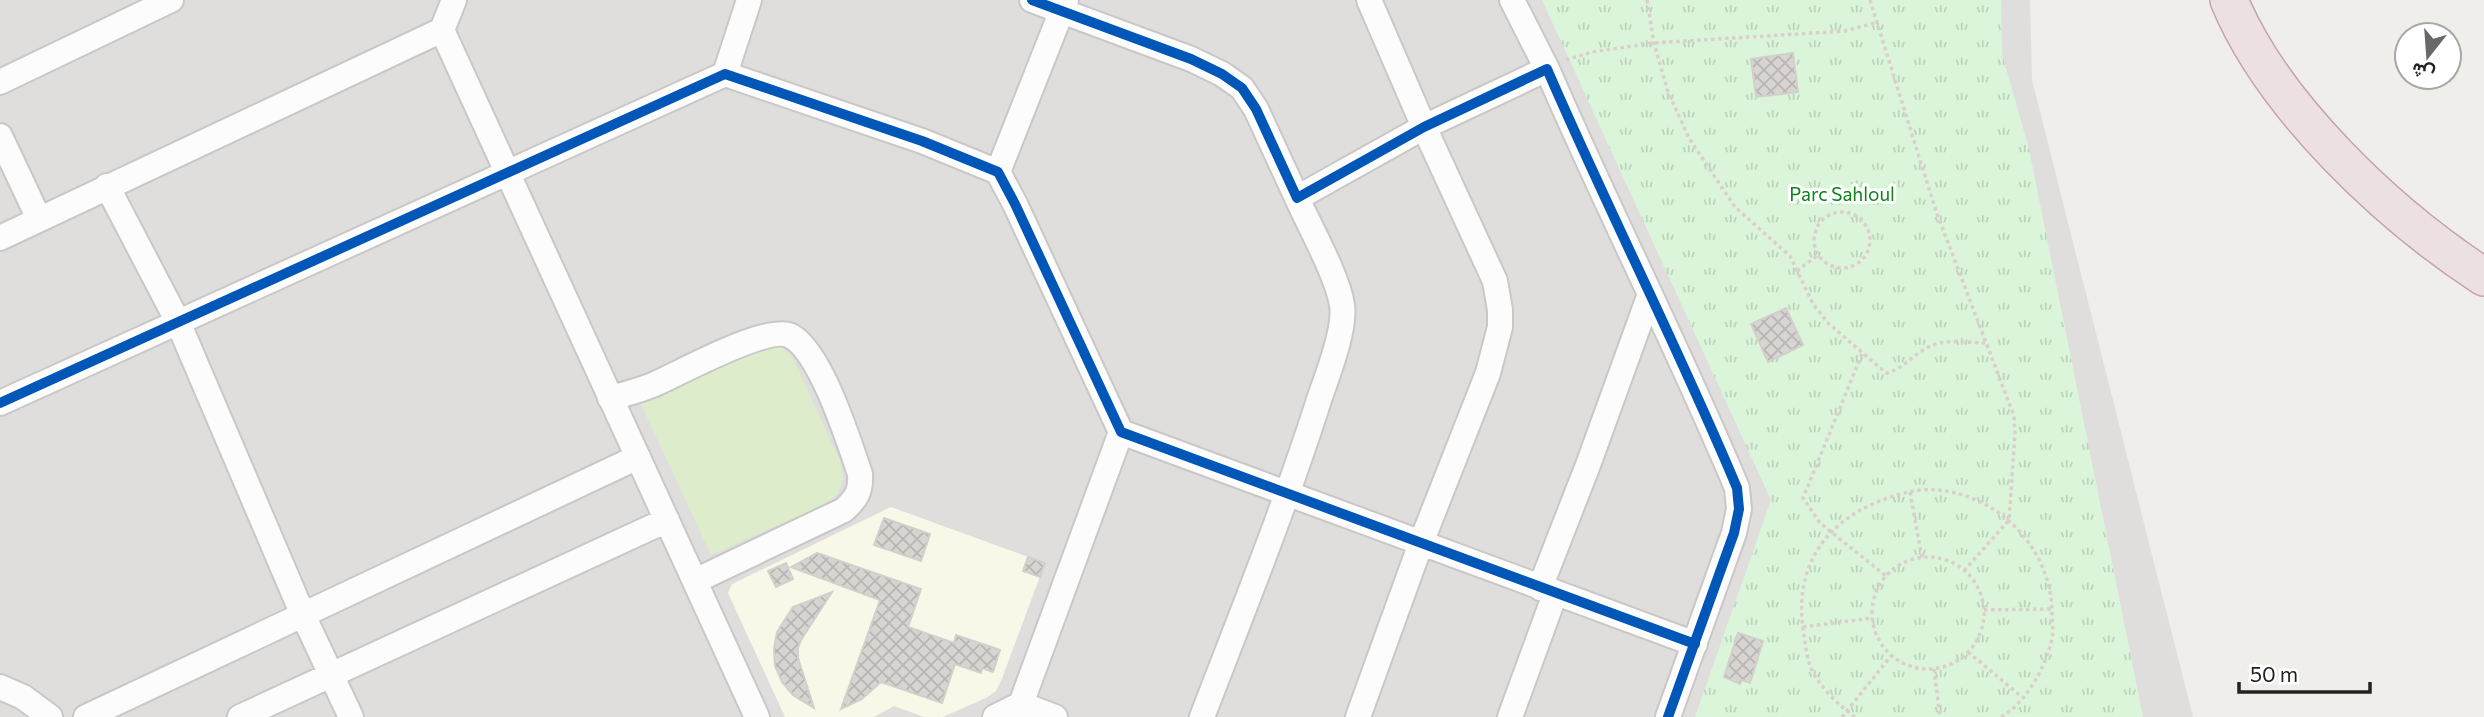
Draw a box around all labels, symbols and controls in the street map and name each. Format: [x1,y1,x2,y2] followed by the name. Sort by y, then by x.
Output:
[2393,21,2463,91] north arrow
[2408,57,2437,87] text: ش
[1789,182,1895,205] park label: Parc Sahloul
[2239,650,2370,694] scale bar
[2250,661,2298,686] text: 50 m

